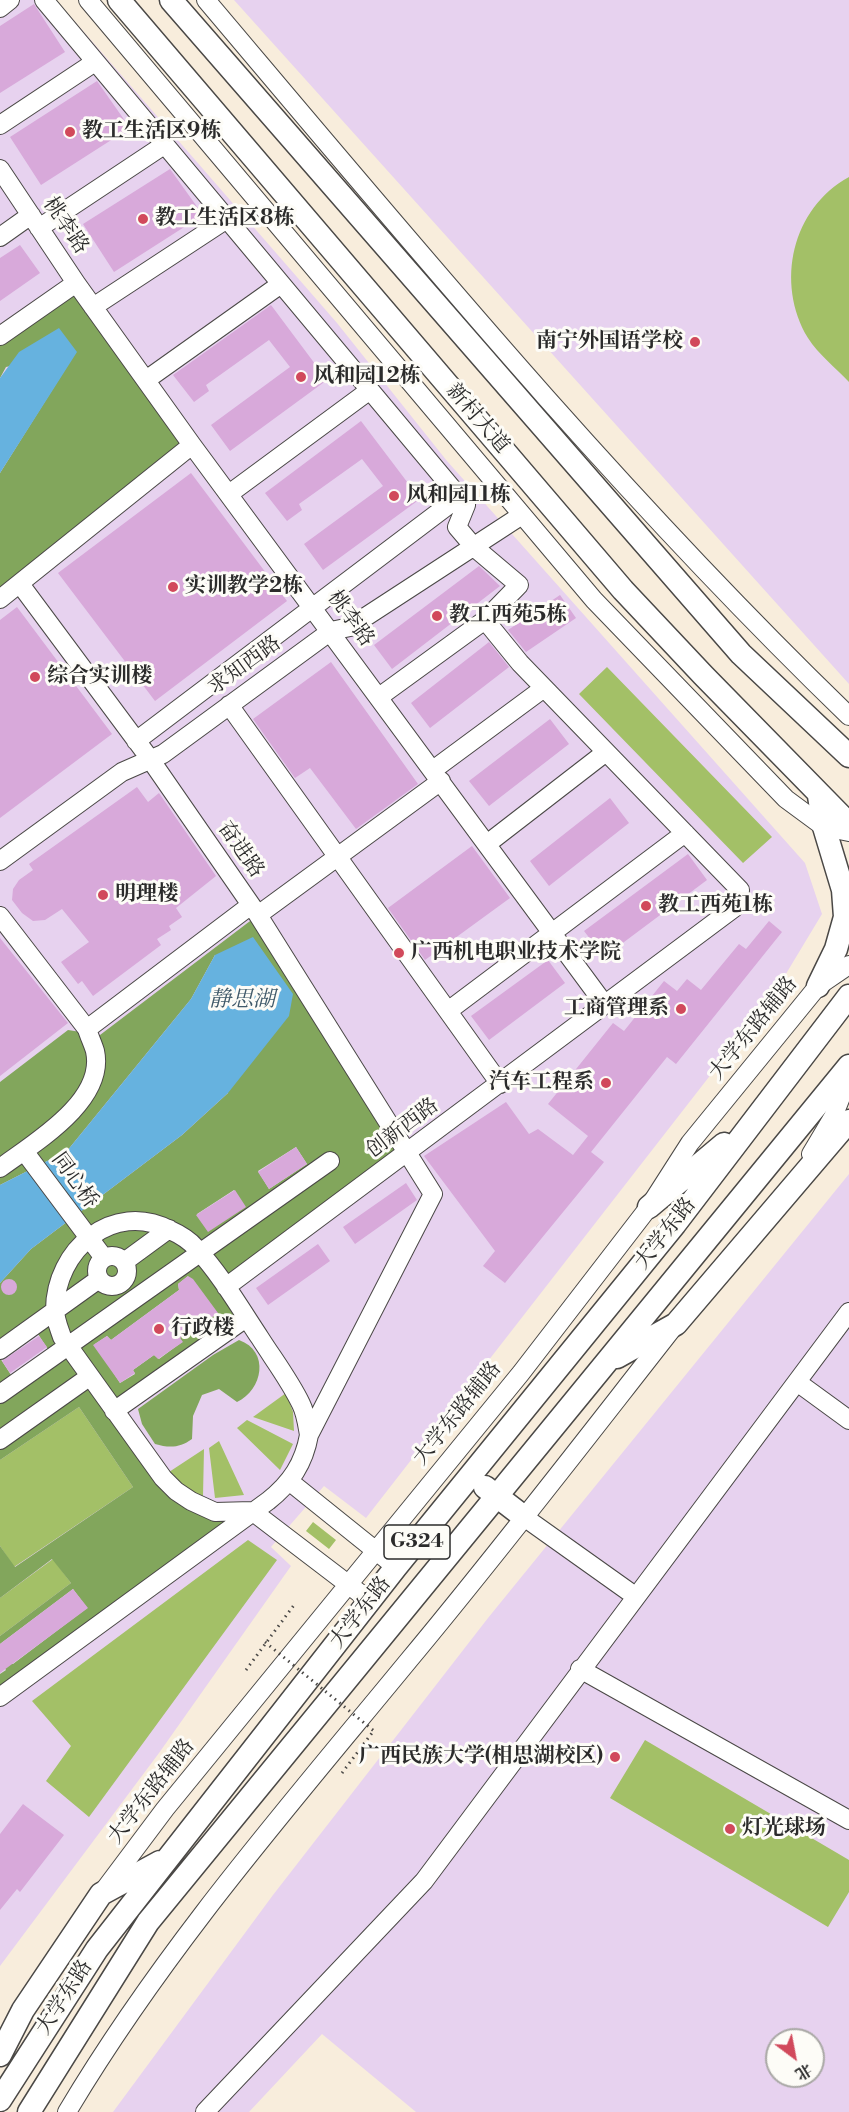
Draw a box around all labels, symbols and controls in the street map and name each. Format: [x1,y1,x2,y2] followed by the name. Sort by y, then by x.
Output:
[82,119,221,145] place label: 教工生活区9栋
[63,125,77,139] marker: 教工生活区9栋
[37,193,93,259] street label: 桃李路
[155,206,294,232] place label: 教工生活区8栋
[136,212,150,226] marker: 教工生活区8栋
[536,329,683,355] place label: 南宁外国语学校
[688,335,702,349] marker: 南宁外国语学校
[313,364,421,390] place label: 风和园12栋
[294,370,308,384] marker: 风和园12栋
[440,379,514,459] street label: 新村大道
[406,483,511,509] place label: 风和园11栋
[387,489,401,503] marker: 风和园11栋
[185,574,303,600] place label: 实训教学2栋
[166,580,180,594] marker: 实训教学2栋
[321,586,379,652] street label: 桃李路
[449,603,567,629] place label: 教工西苑5栋
[430,609,444,623] marker: 教工西苑5栋
[204,631,286,701] street label: 求知西路
[47,664,152,690] place label: 综合实训楼
[28,670,42,684] marker: 综合实训楼
[212,817,268,883] street label: 奋进路
[115,882,178,908] place label: 明理楼
[96,888,110,902] marker: 明理楼
[658,893,773,919] place label: 教工西苑1栋
[639,899,653,913] marker: 教工西苑1栋
[411,940,621,966] place label: 广西机电职业技术学院
[392,946,406,960] marker: 广西机电职业技术学院
[705,972,803,1086] street label: 大学东路辅路
[209,988,275,1014] water label: 静思湖
[564,996,669,1022] place label: 工商管理系
[674,1002,688,1016] marker: 工商管理系
[489,1070,594,1096] place label: 汽车工程系
[599,1076,613,1090] marker: 汽车工程系
[362,1094,444,1164] street label: 创新西路
[45,1148,103,1214] street label: 同心桥
[630,1193,702,1275] street label: 大学东路
[171,1316,234,1342] place label: 行政楼
[152,1322,166,1336] marker: 行政楼
[409,1357,507,1471] street label: 大学东路辅路
[384,1525,450,1559] road number: G324
[325,1572,397,1654] street label: 大学东路
[103,1735,201,1849] street label: 大学东路辅路
[359,1744,603,1770] place label: 广西民族大学(相思湖校区)
[608,1750,622,1764] marker: 广西民族大学(相思湖校区)
[742,1816,826,1842] place label: 灯光球场
[723,1822,737,1836] marker: 灯光球场
[32,1956,98,2040] street label: 大学东路
[765,2028,825,2088] north arrow
[791,2059,816,2084] text: 北

